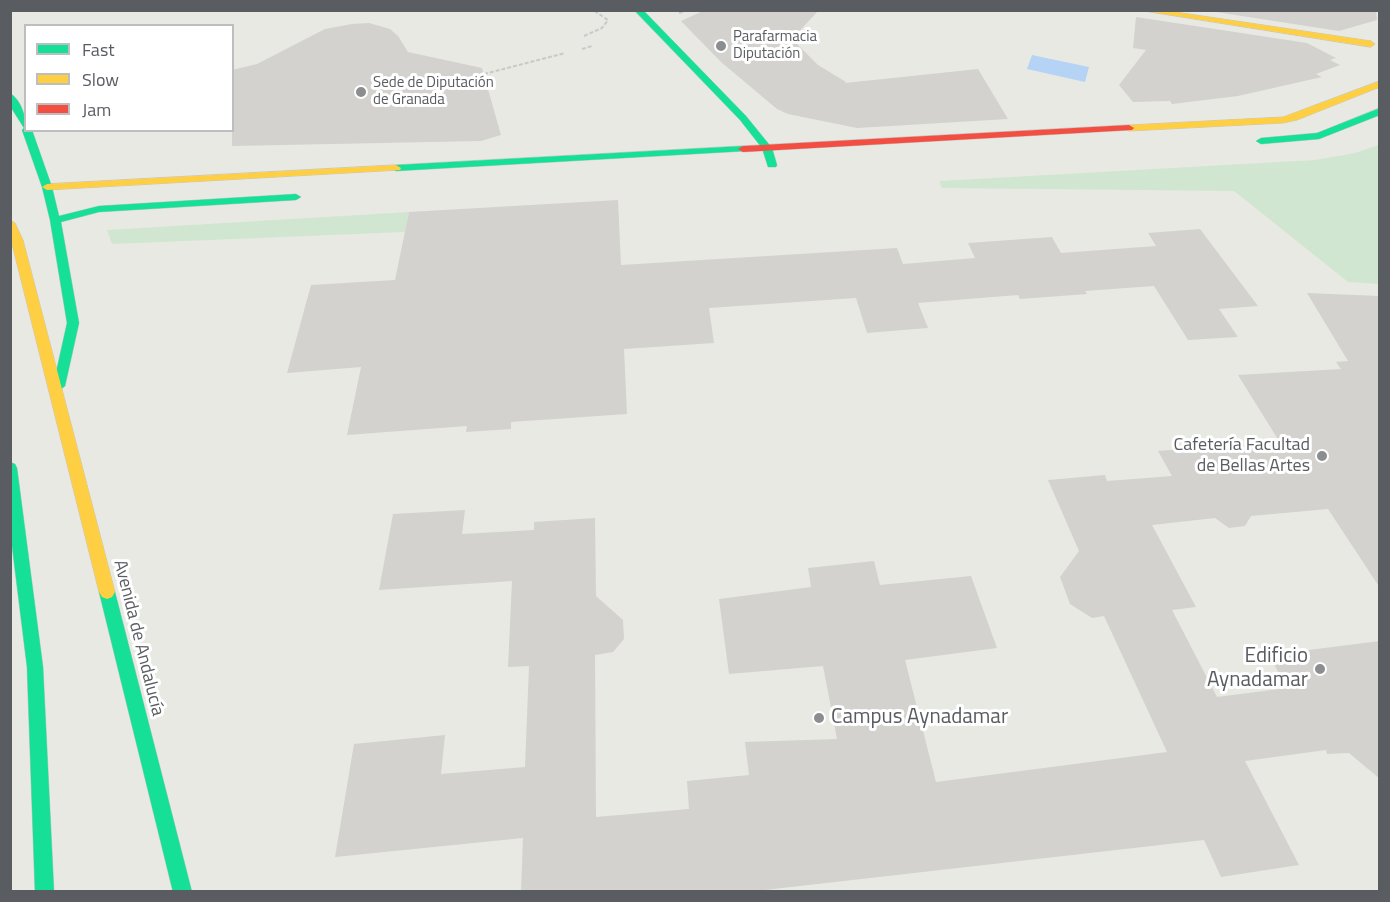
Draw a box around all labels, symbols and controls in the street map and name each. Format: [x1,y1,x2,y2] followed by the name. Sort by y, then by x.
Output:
[24,24,234,132] legend
[733,28,817,63] place label: Parafarmacia Diputación
[82,36,115,63] text: Fast
[714,39,728,53] marker: Parafarmacia Diputación
[82,66,119,93] text: Slow
[373,74,494,109] place label: Sede de Diputación de Granada
[354,85,368,99] marker: Sede de Diputación de Granada
[82,96,111,123] text: Jam
[1173,435,1310,478] place label: Cafetería Facultad de Bellas Artes
[1315,449,1329,463] marker: Cafetería Facultad de Bellas Artes
[108,558,168,718] street label: Avenida de Andalucía
[1207,644,1308,694] place label: Edificio Aynadamar
[1313,662,1327,676] marker: Edificio Aynadamar
[831,705,1008,731] place label: Campus Aynadamar
[812,711,826,725] marker: Campus Aynadamar

